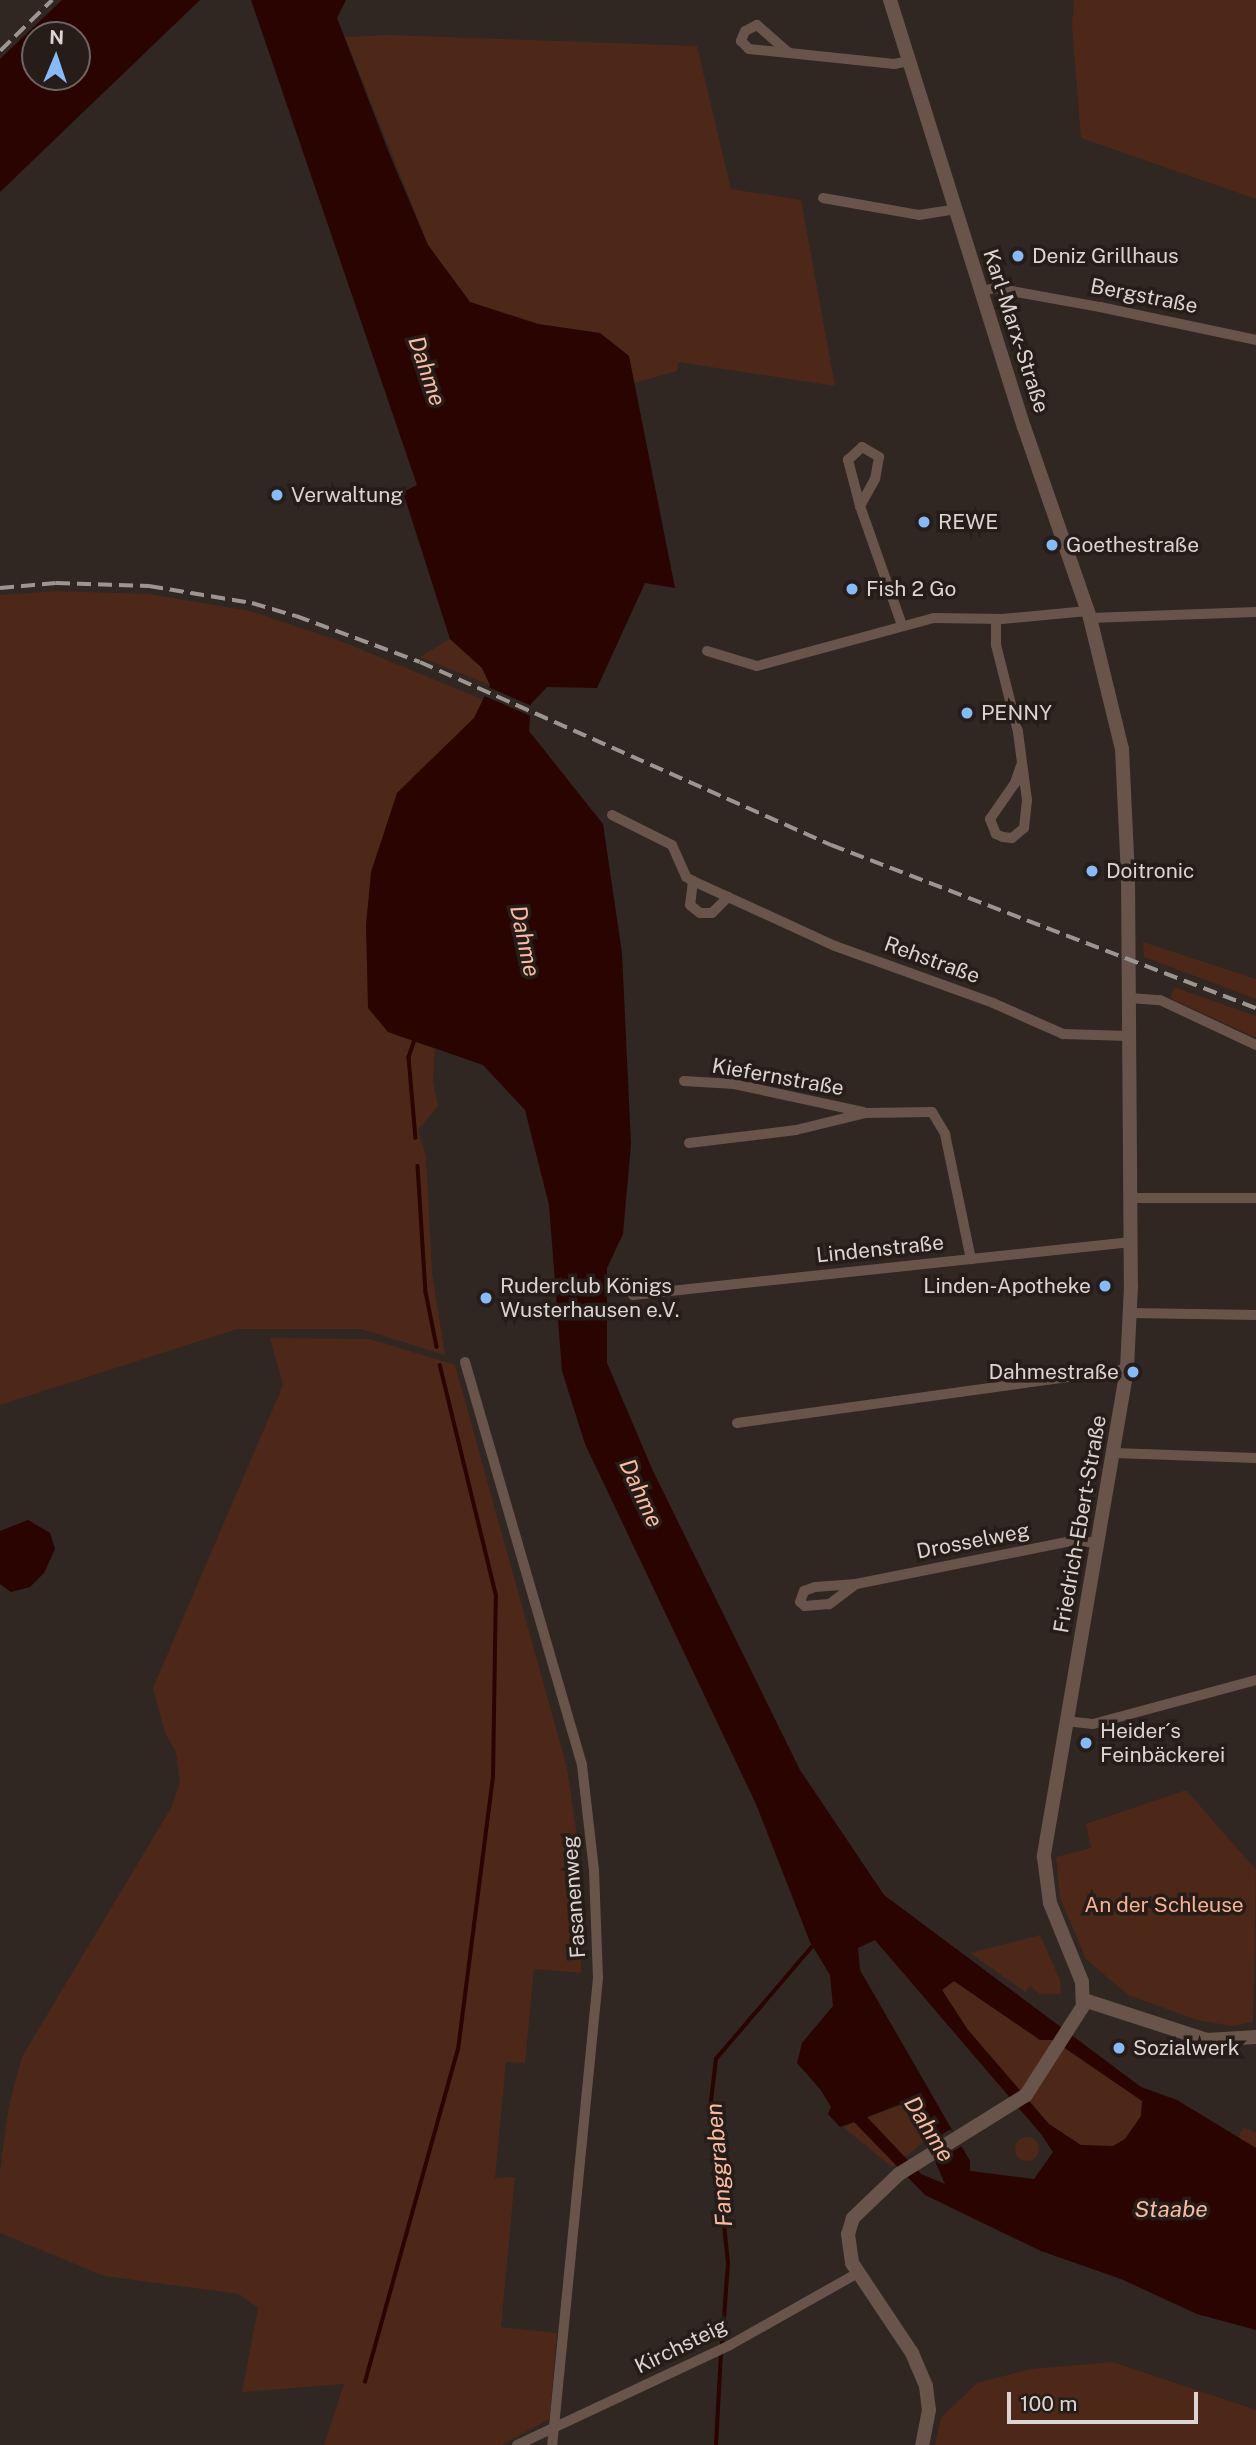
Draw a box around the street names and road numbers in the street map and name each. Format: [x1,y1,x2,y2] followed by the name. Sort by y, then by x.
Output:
[978,246,1054,416] street label: Karl-Marx-Straße
[1088,273,1200,319] street label: Bergstraße
[881,931,983,989] street label: Rehstraße
[710,1053,846,1101] street label: Kiefernstraße
[815,1230,945,1268] street label: Lindenstraße
[1048,1413,1112,1635] street label: Friedrich-Ebert-Straße
[914,1518,1032,1564] street label: Drosselweg
[557,1835,591,1959] street label: Fasanenweg
[631,2313,731,2379] street label: Kirchsteig

